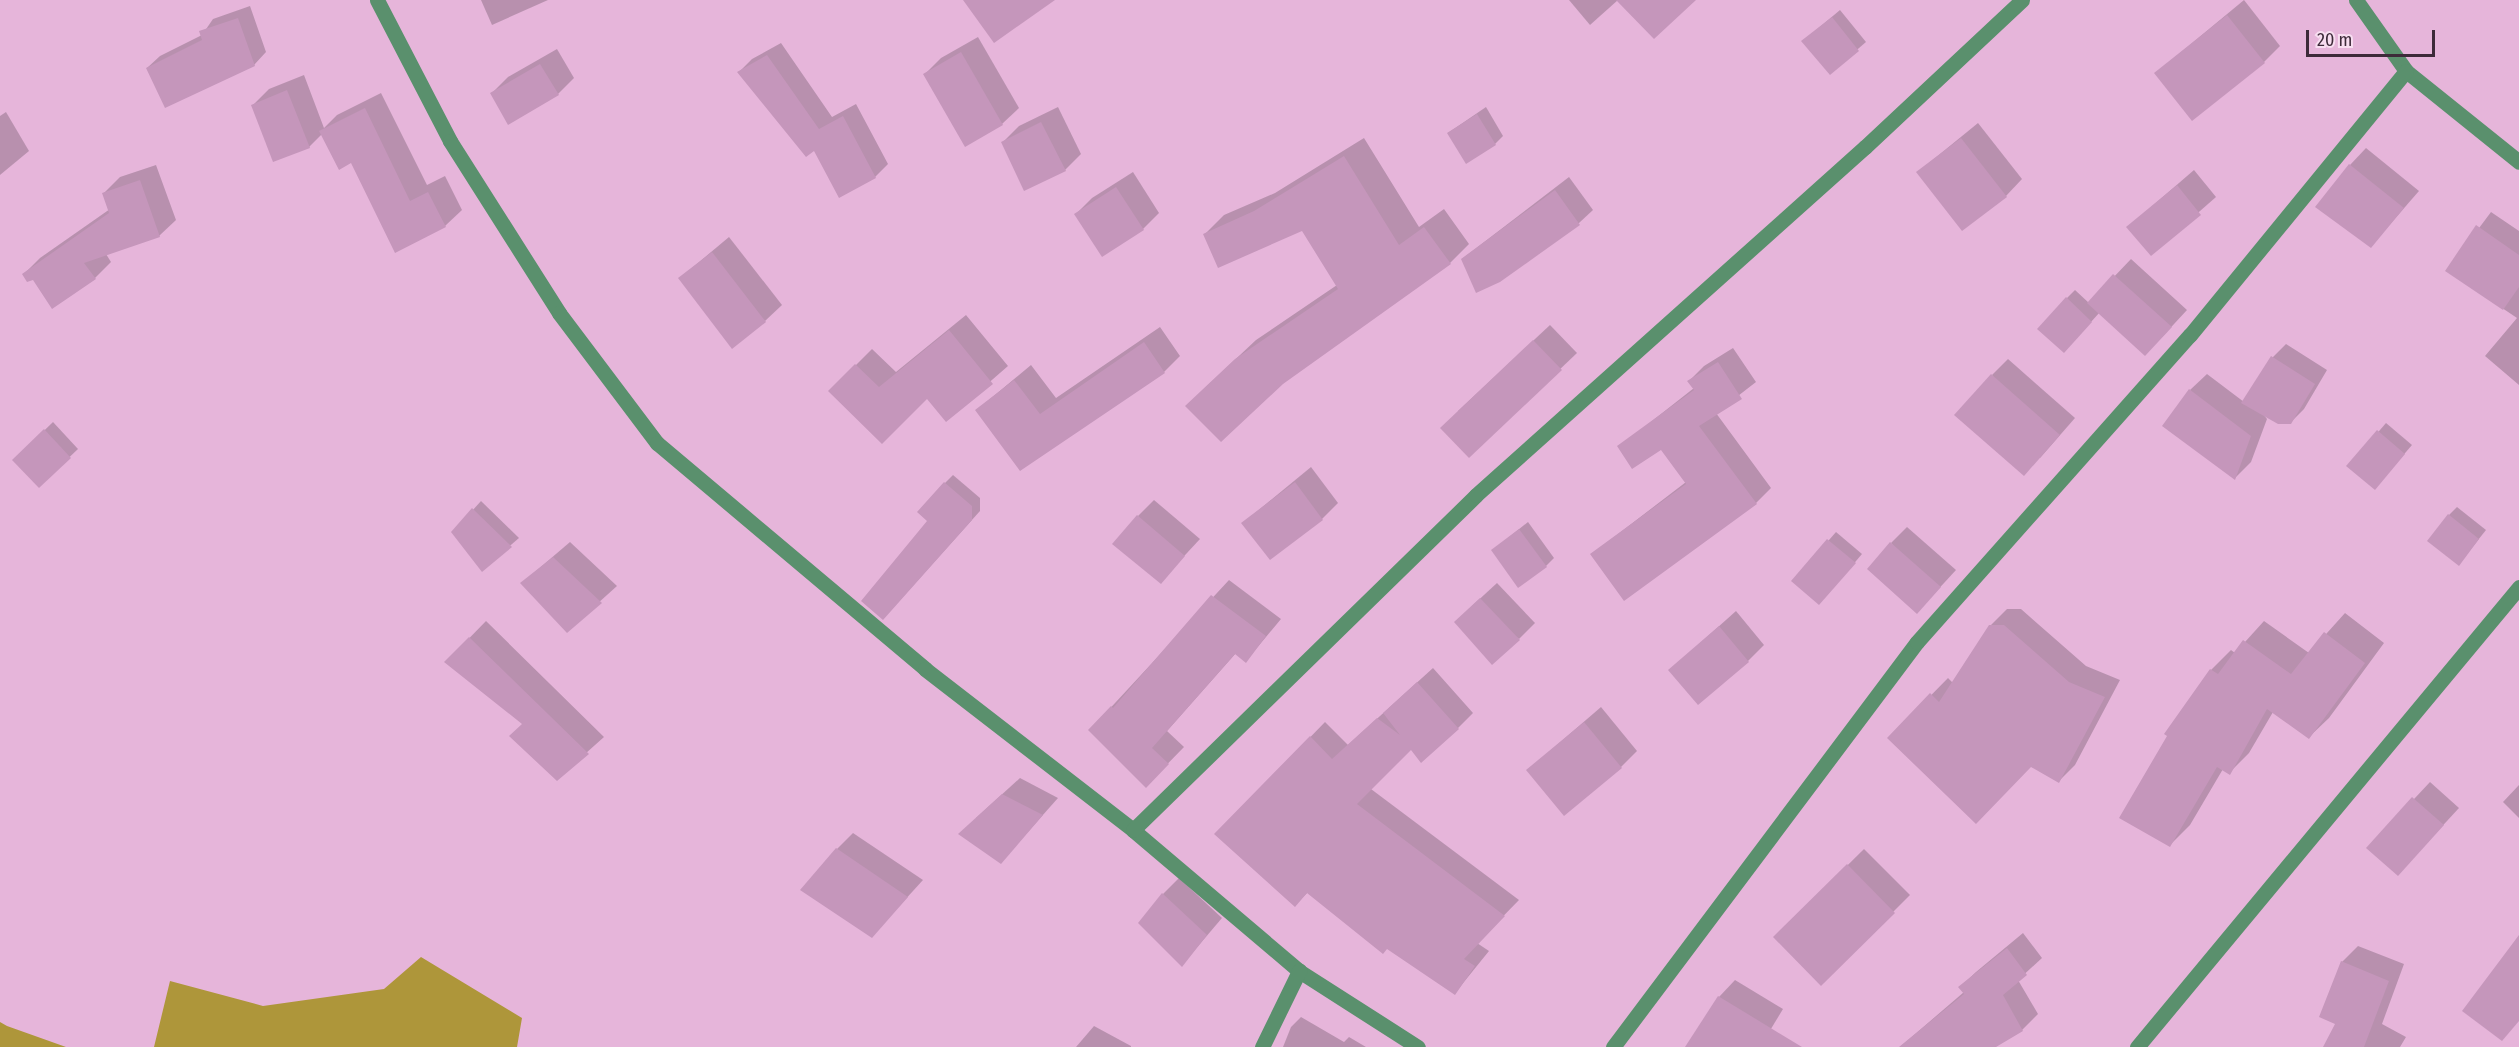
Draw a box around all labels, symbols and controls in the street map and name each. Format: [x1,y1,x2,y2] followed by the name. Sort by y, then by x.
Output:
[2309,18,2438,56] scale bar
[2317,29,2352,51] text: 20 m

